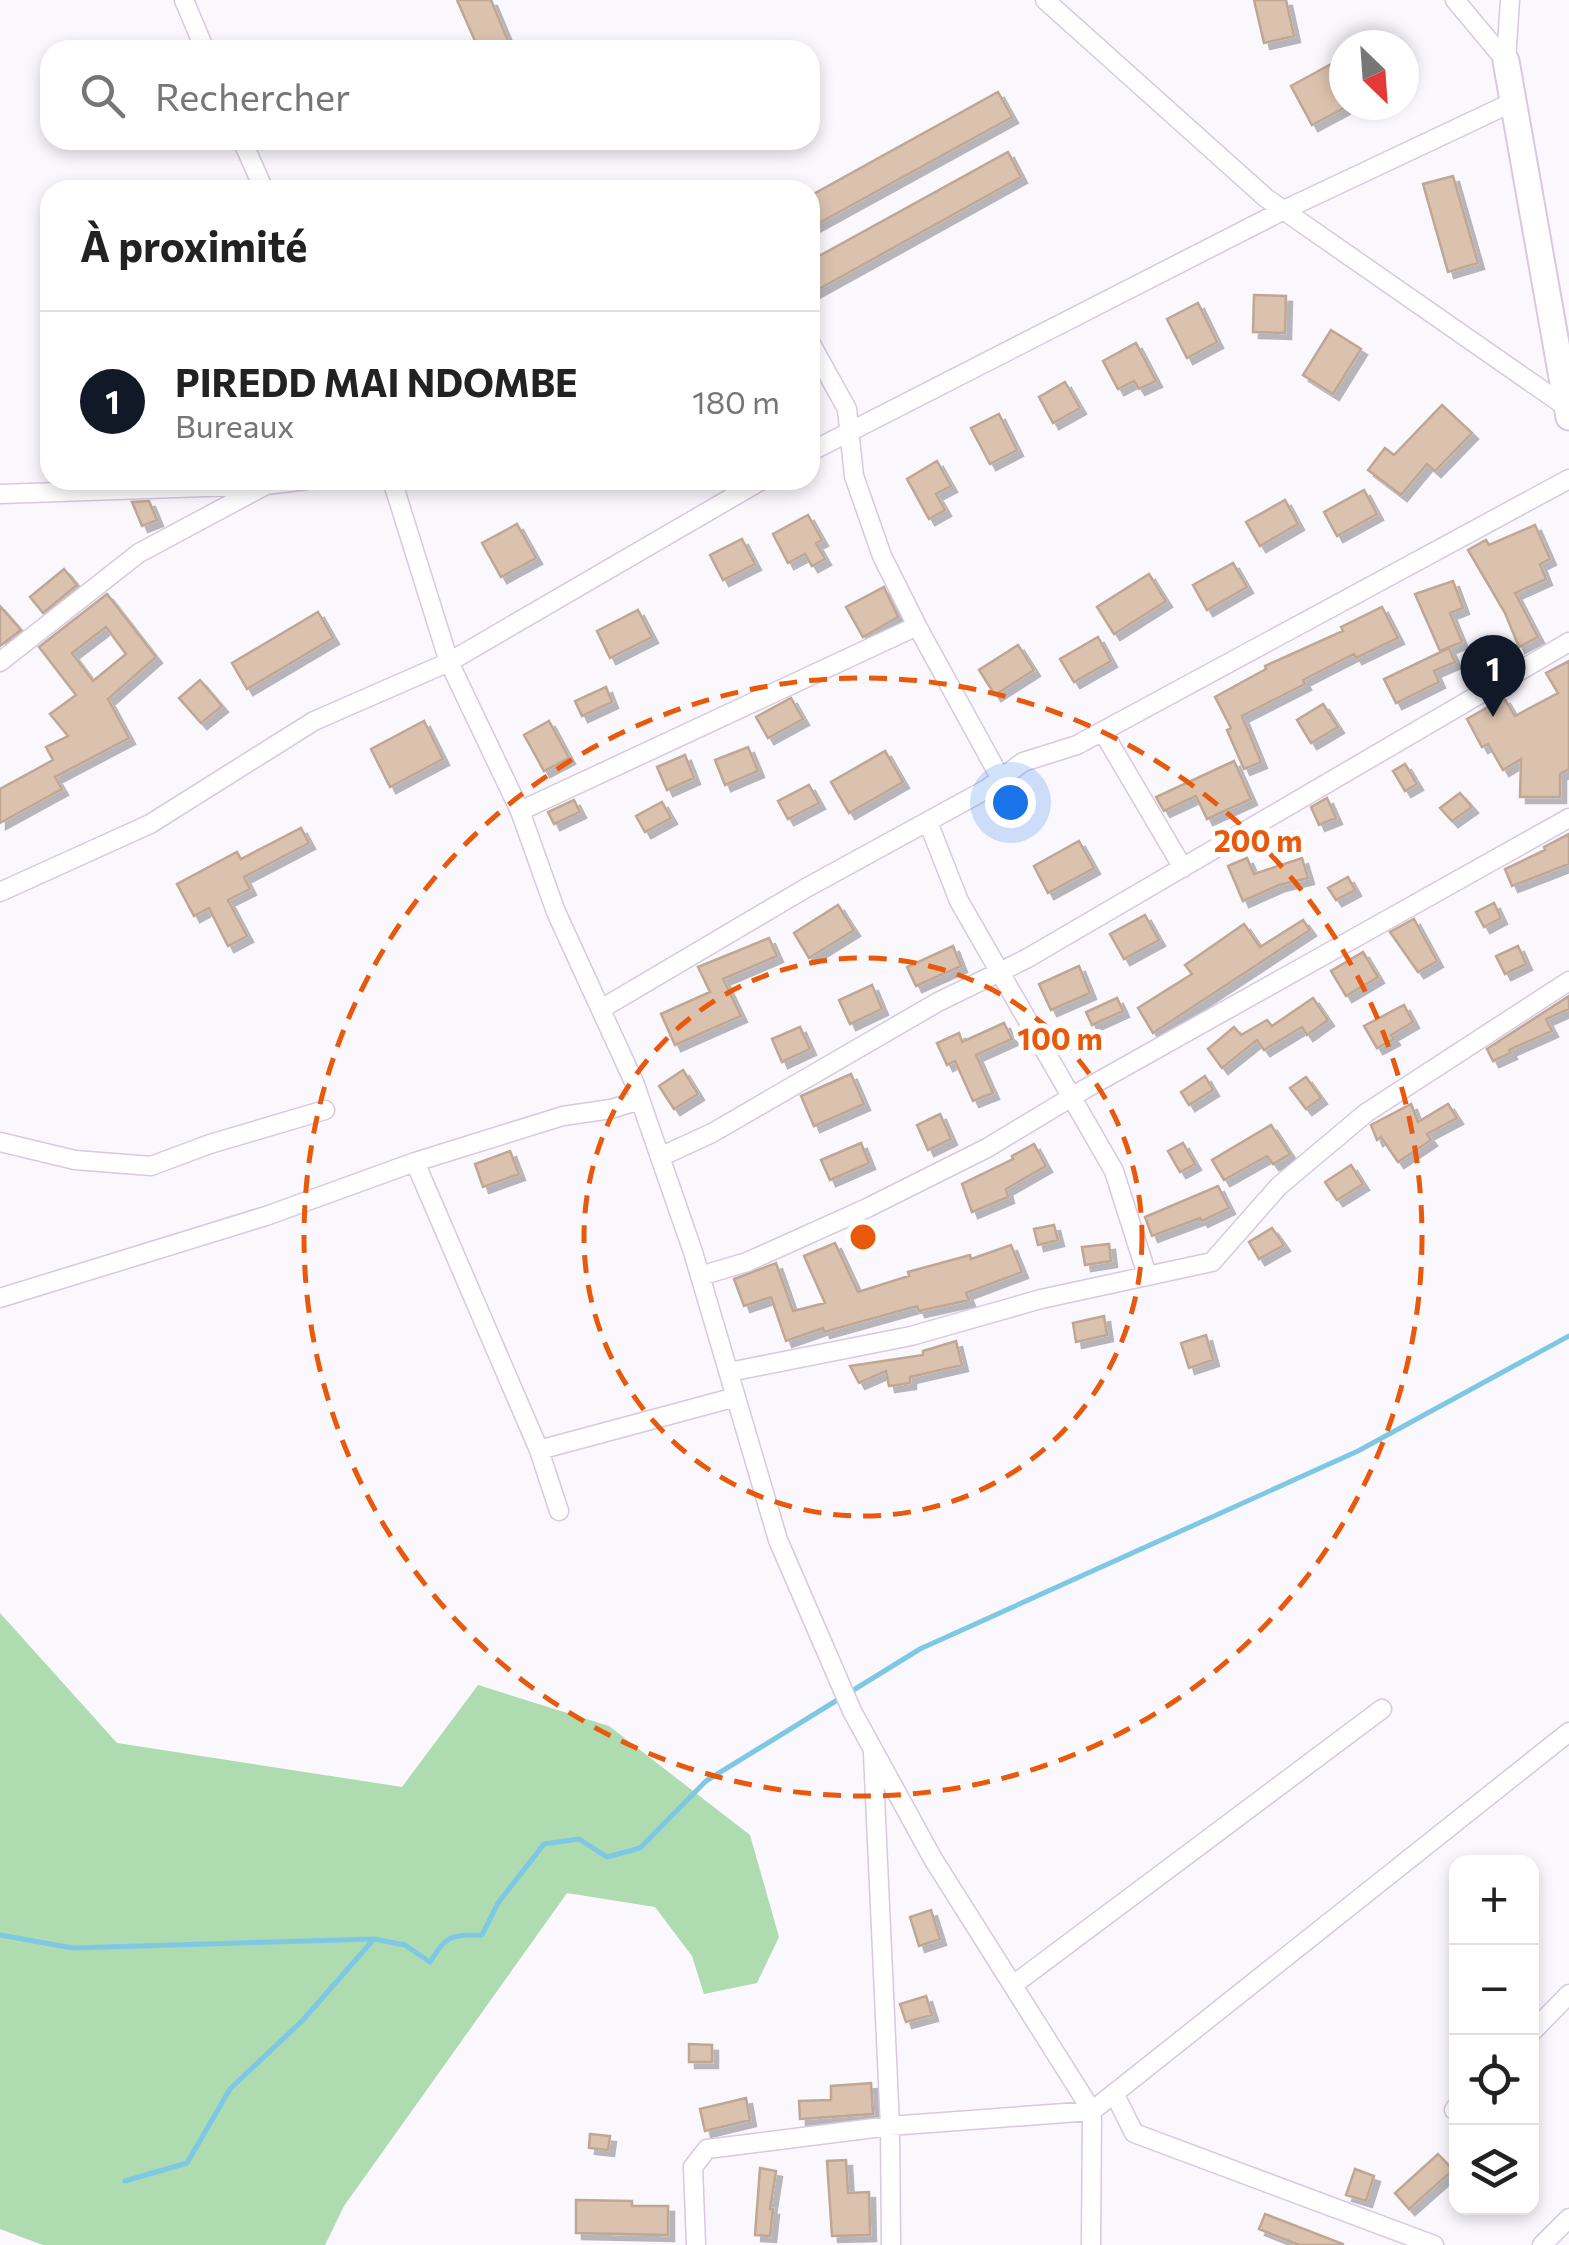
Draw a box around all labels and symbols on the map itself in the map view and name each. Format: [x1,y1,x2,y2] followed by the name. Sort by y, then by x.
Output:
[1329,30,1419,120] north arrow
[1460,634,1526,717] pin: 1
[985,777,1036,828] your location
[1214,821,1302,858] text: 200 m
[1017,1019,1103,1056] text: 100 m
[845,1219,881,1255] centre of rings

